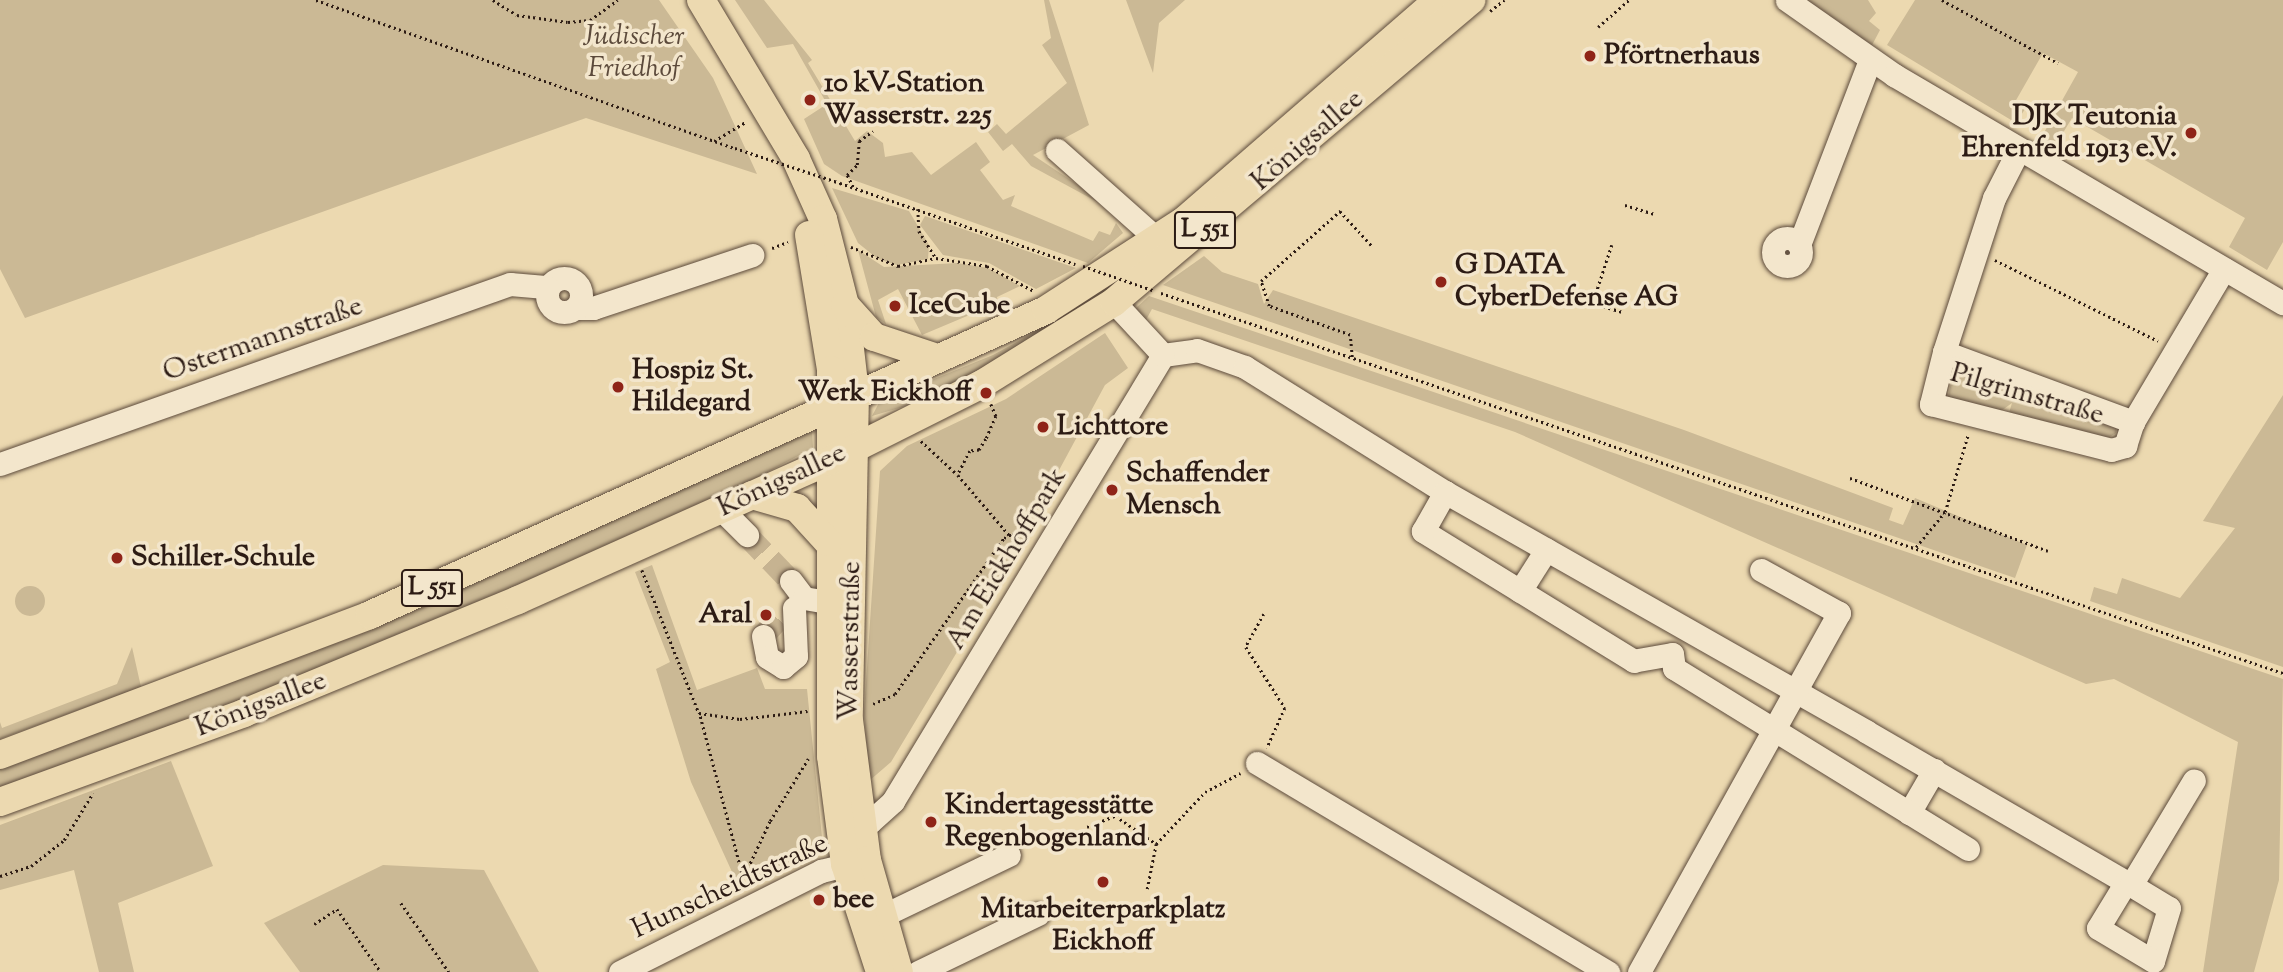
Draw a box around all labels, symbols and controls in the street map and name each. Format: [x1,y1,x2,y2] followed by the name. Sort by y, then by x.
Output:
[583,20,685,86] park label: Jüdischer Friedhof
[1604,39,1760,73] place label: Pförtnerhaus
[1582,48,1598,64] marker: Pförtnerhaus
[824,67,992,133] place label: 10 kV-Station Wasserstr. 225
[1245,83,1371,199] street label: Königsallee
[802,92,818,108] marker: 10 kV-Station Wasserstr. 225
[1962,100,2177,166] place label: DJK Teutonia Ehrenfeld 1913 e.V.
[2183,125,2199,141] marker: DJK Teutonia Ehrenfeld 1913 e.V.
[1174,207,1236,252] road number: L 551
[1455,249,1678,315] place label: G DATA CyberDefense AG
[1433,274,1449,290] marker: G DATA CyberDefense AG
[909,289,1010,323] place label: IceCube
[159,290,367,390] street label: Ostermannstraße
[887,298,903,314] marker: IceCube
[632,354,754,420] place label: Hospiz St. Hildegard
[1946,357,2108,433] street label: Pilgrimstraße
[798,376,972,410] place label: Werk Eickhoff
[610,379,626,395] marker: Hospiz St. Hildegard
[978,385,994,401] marker: Werk Eickhoff
[1057,410,1168,444] place label: Lichttore
[1035,419,1051,435] marker: Lichttore
[712,437,852,525] street label: Königsallee
[1126,457,1269,523] place label: Schaffender Mensch
[939,462,1075,656] street label: Am Eickhoffpark
[1104,482,1120,498] marker: Schaffender Mensch
[131,541,315,575] place label: Schiller-Schule
[109,550,125,566] marker: Schiller-Schule
[833,561,869,721] street label: Wasserstraße
[400,566,464,610] road number: L 551
[699,598,752,632] place label: Aral
[758,607,774,623] marker: Aral
[191,665,331,745] street label: Königsallee
[945,789,1154,855] place label: Kindertagesstätte Regenbogenland
[923,814,939,830] marker: Kindertagesstätte Regenbogenland
[627,827,833,947] street label: Hunscheidtstraße
[1095,874,1111,890] marker: Mitarbeiterparkplatz Eickhoff
[833,883,874,917] place label: bee
[811,892,827,908] marker: bee
[981,893,1225,959] place label: Mitarbeiterparkplatz Eickhoff

